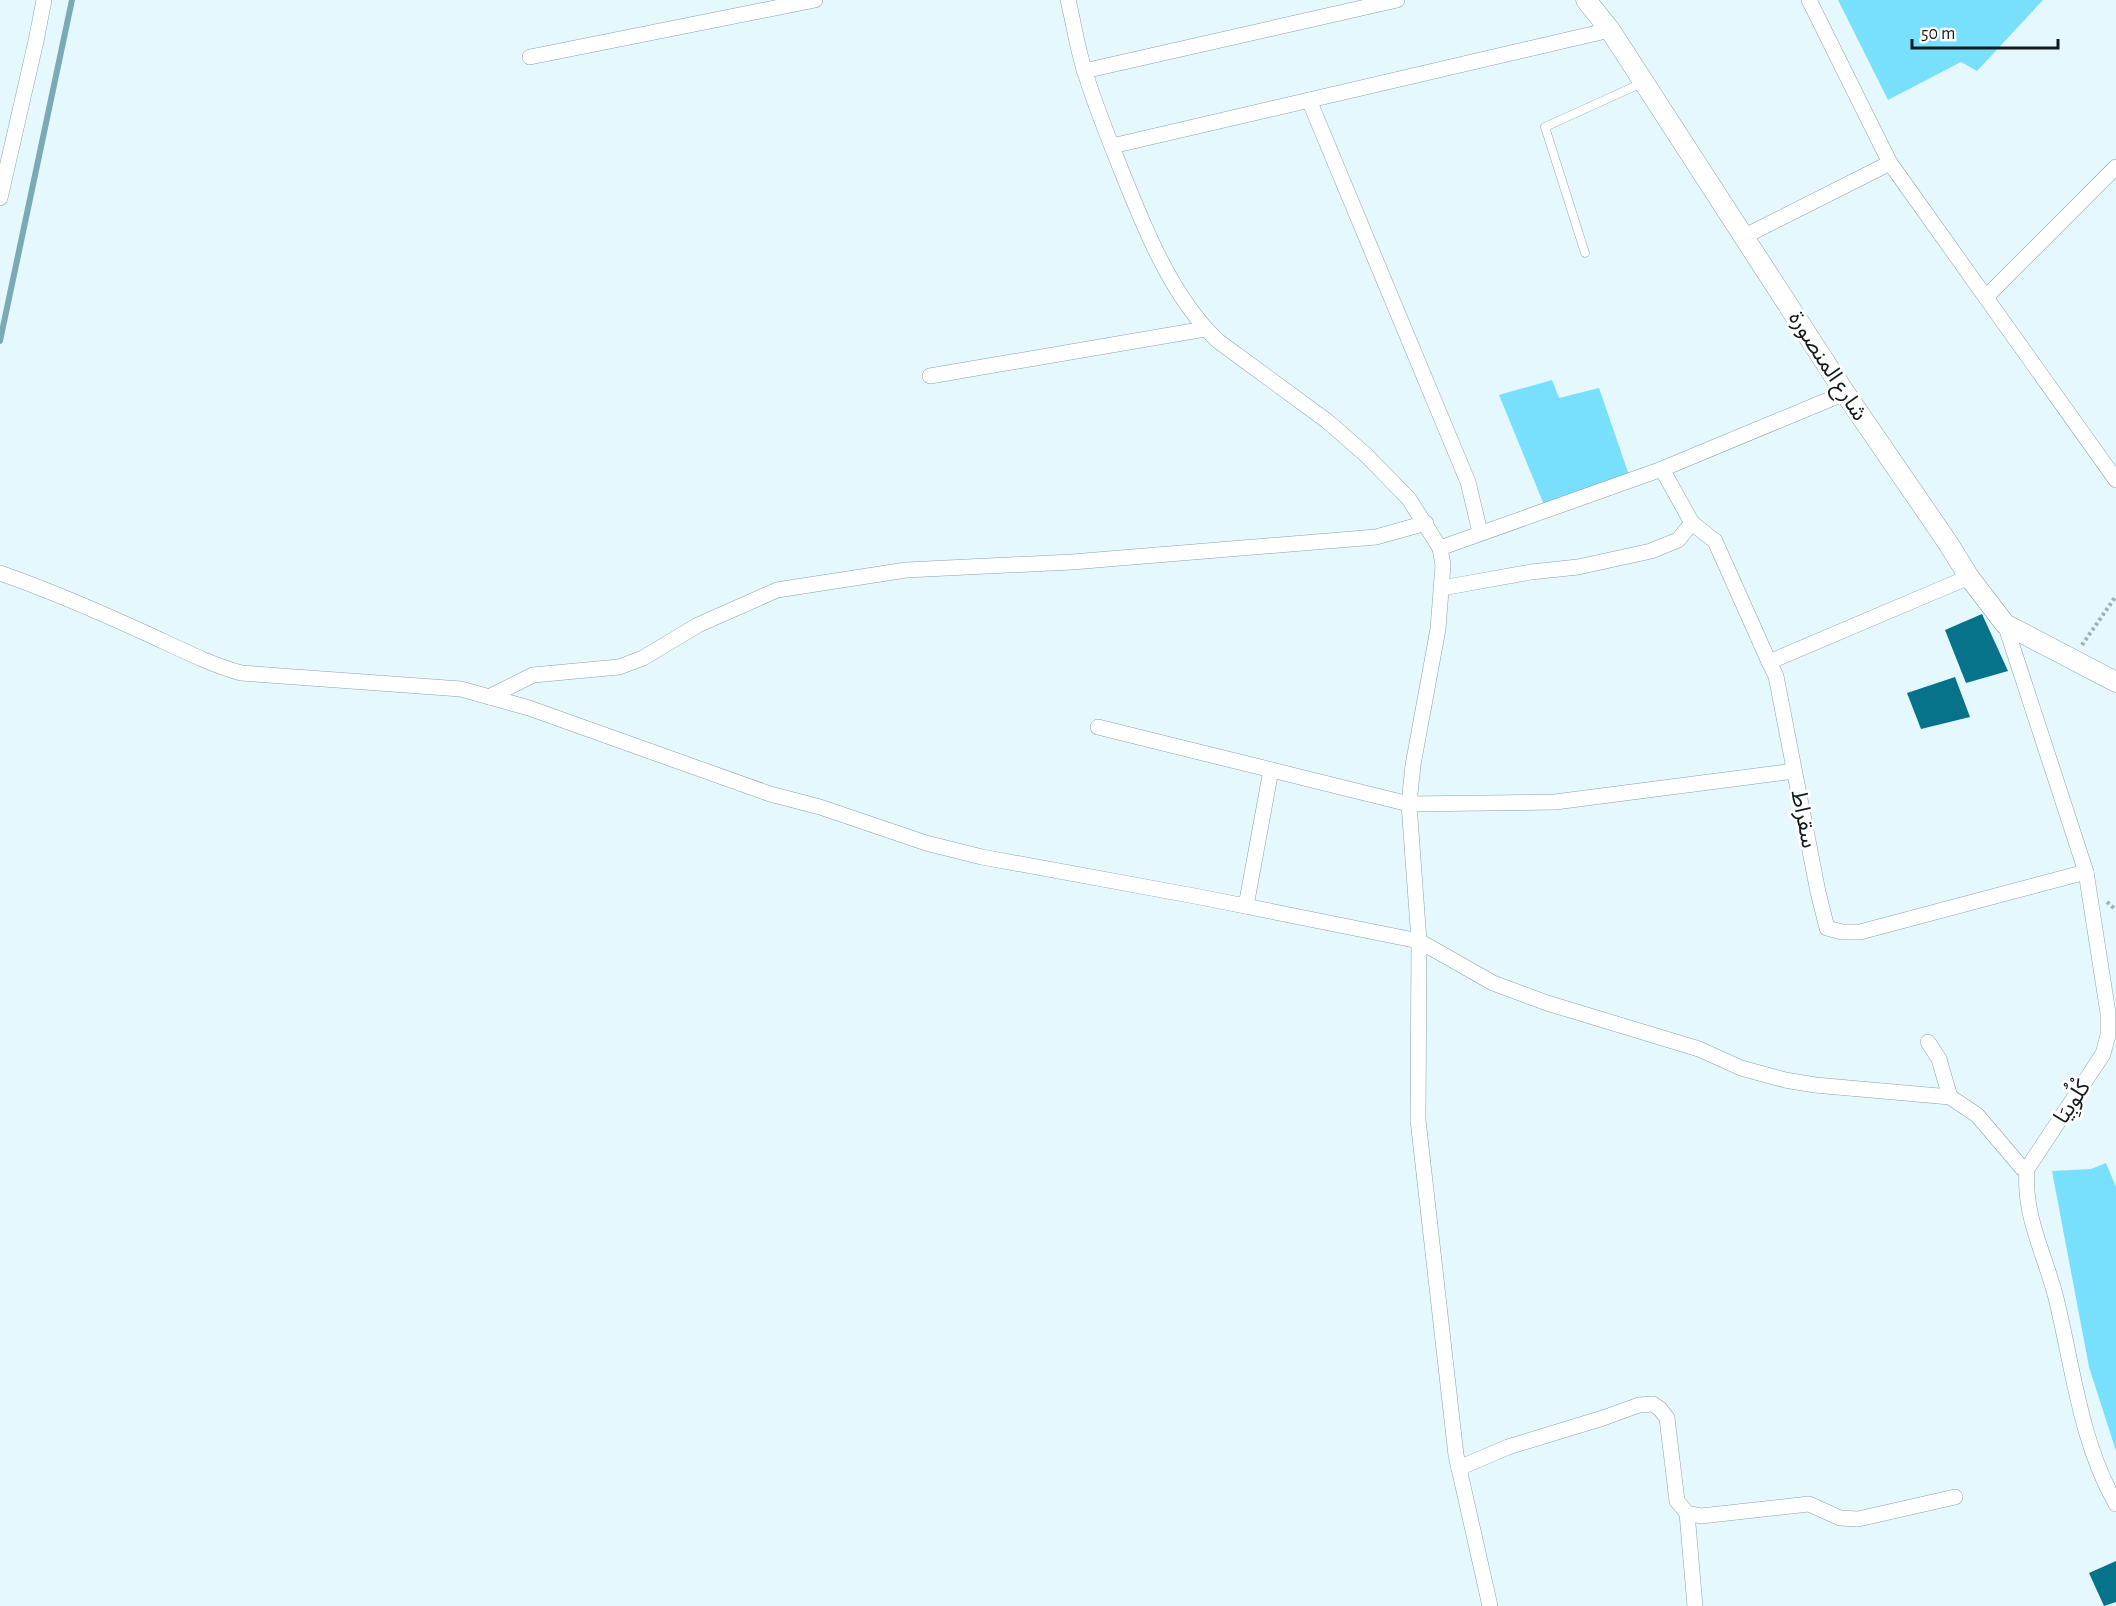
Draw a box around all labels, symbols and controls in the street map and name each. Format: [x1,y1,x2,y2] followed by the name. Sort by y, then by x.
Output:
[1912,12,2058,50] scale bar
[1921,25,1955,43] text: 50 m
[1781,308,1871,427] street label: شارع المنصورة
[1787,788,1820,850] street label: سقراط
[2045,1073,2098,1130] street label: كْلُوبِيَا

